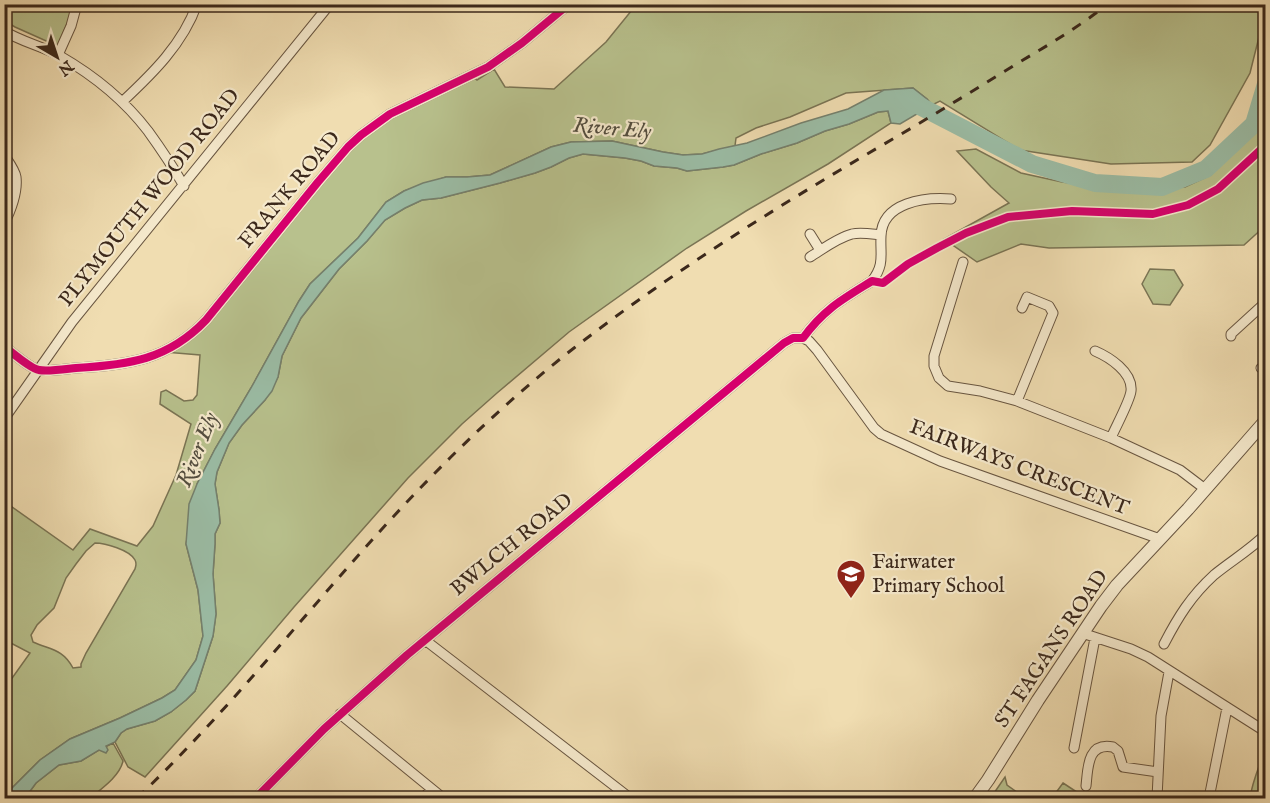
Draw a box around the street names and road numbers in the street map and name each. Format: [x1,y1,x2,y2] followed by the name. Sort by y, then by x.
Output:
[54,83,246,313] street label: PLYMOUTH WOOD ROAD
[233,126,347,254] street label: FRANK ROAD
[905,414,1133,523] street label: FAIRWAYS CRESCENT
[445,487,579,603] street label: BWLCH ROAD
[989,565,1115,733] street label: ST FAGANS ROAD

